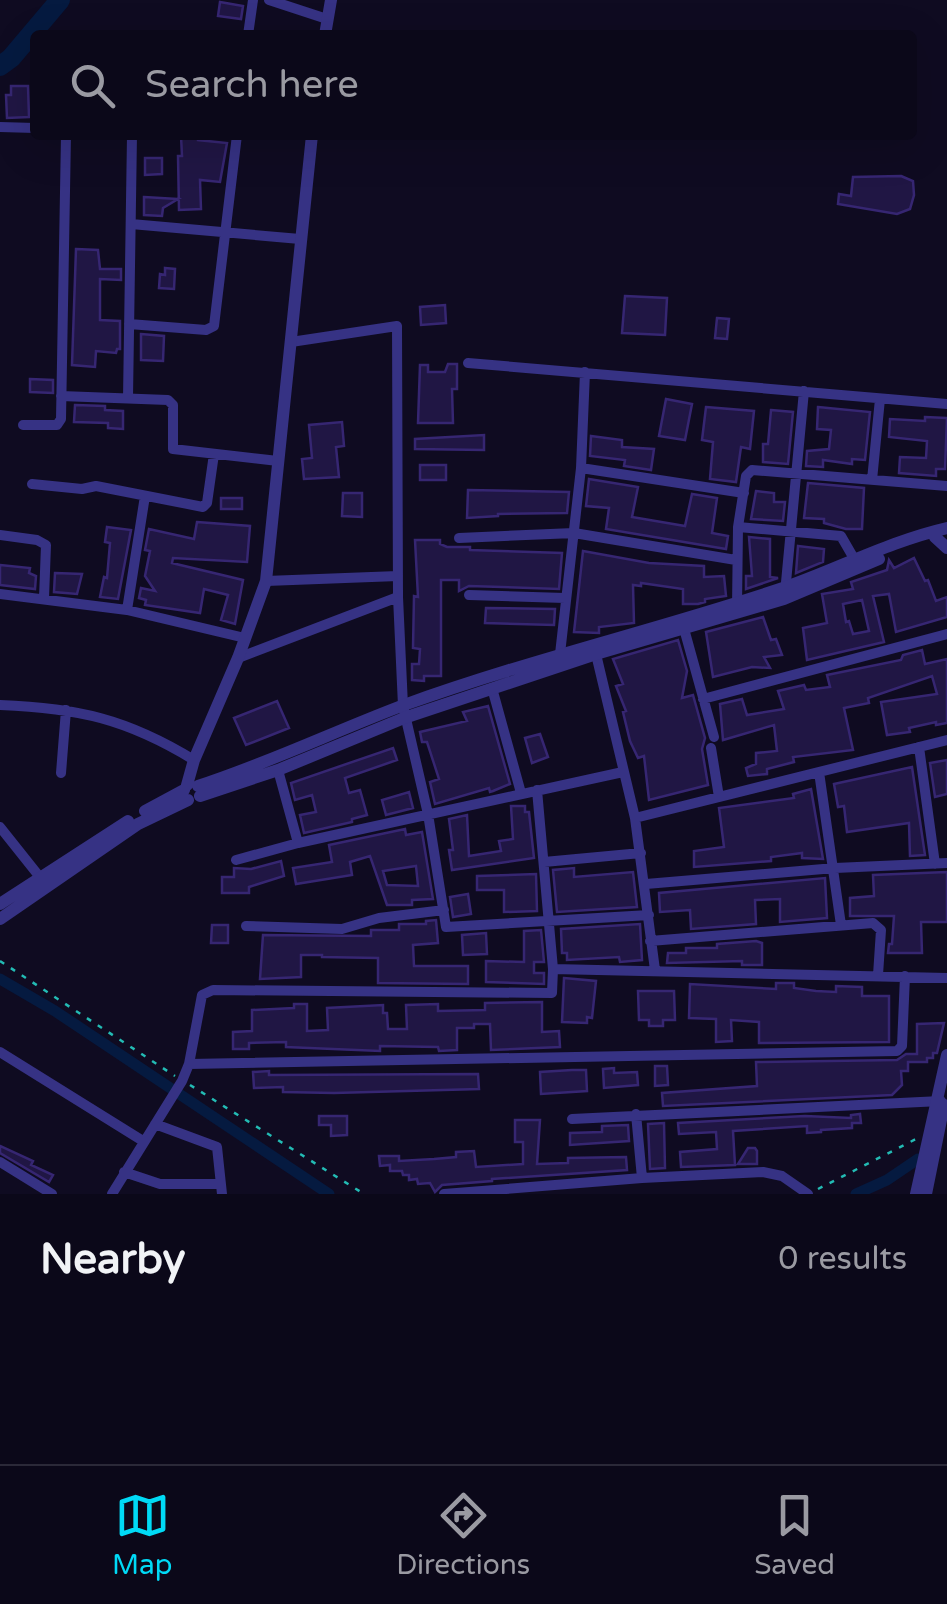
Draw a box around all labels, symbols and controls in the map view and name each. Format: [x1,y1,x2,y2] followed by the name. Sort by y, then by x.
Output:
[30,30,917,140] search box
[65,58,120,113] icon: search
[145,62,359,108] text: Search here
[40,1234,185,1285] text: Nearby
[778,1240,907,1278] text: 0 results
[112,1488,172,1582] tab: Map
[396,1488,530,1582] tab: Directions
[754,1488,835,1582] tab: Saved

